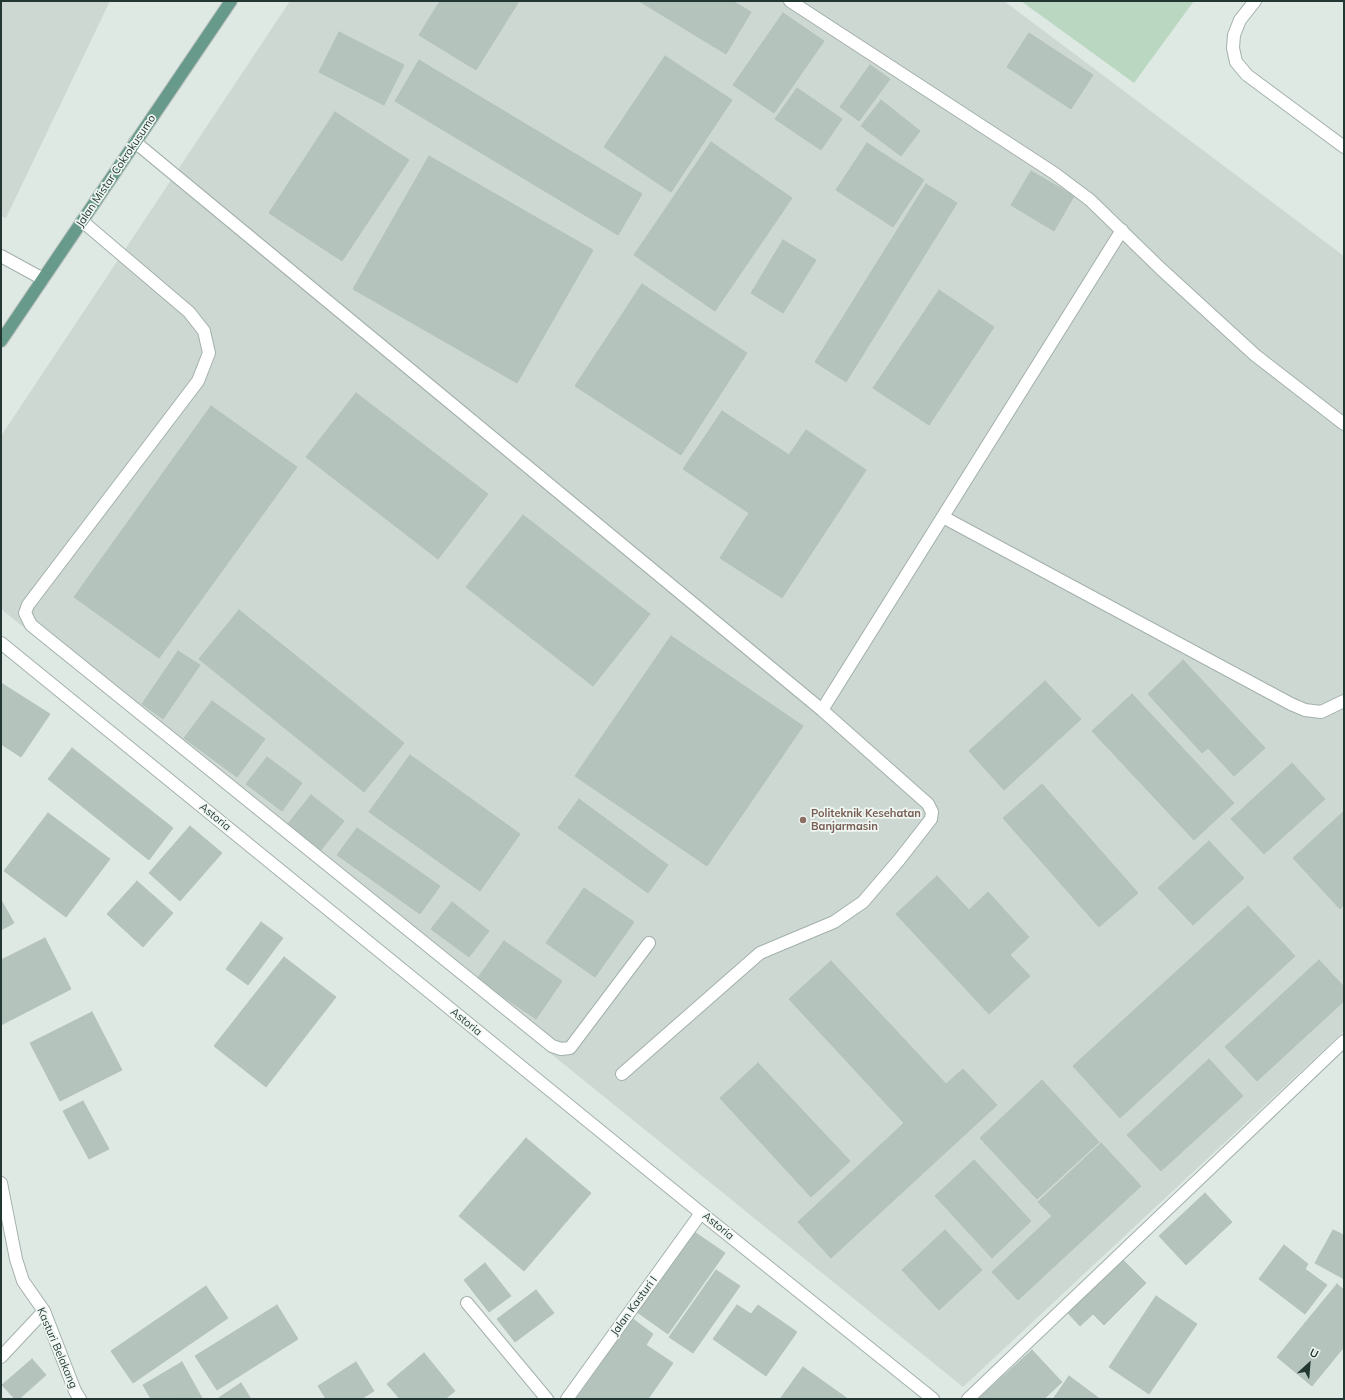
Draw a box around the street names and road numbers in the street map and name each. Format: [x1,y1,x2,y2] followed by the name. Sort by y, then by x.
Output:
[73,112,159,230] street label: Jalan Mistar Cokrokusumo
[197,800,233,834] street label: Astoria
[448,1005,484,1039] street label: Astoria
[700,1209,736,1243] street label: Astoria
[608,1274,660,1338] street label: Jalan Kasturi I
[34,1306,80,1390] street label: Kasturi Belakang

